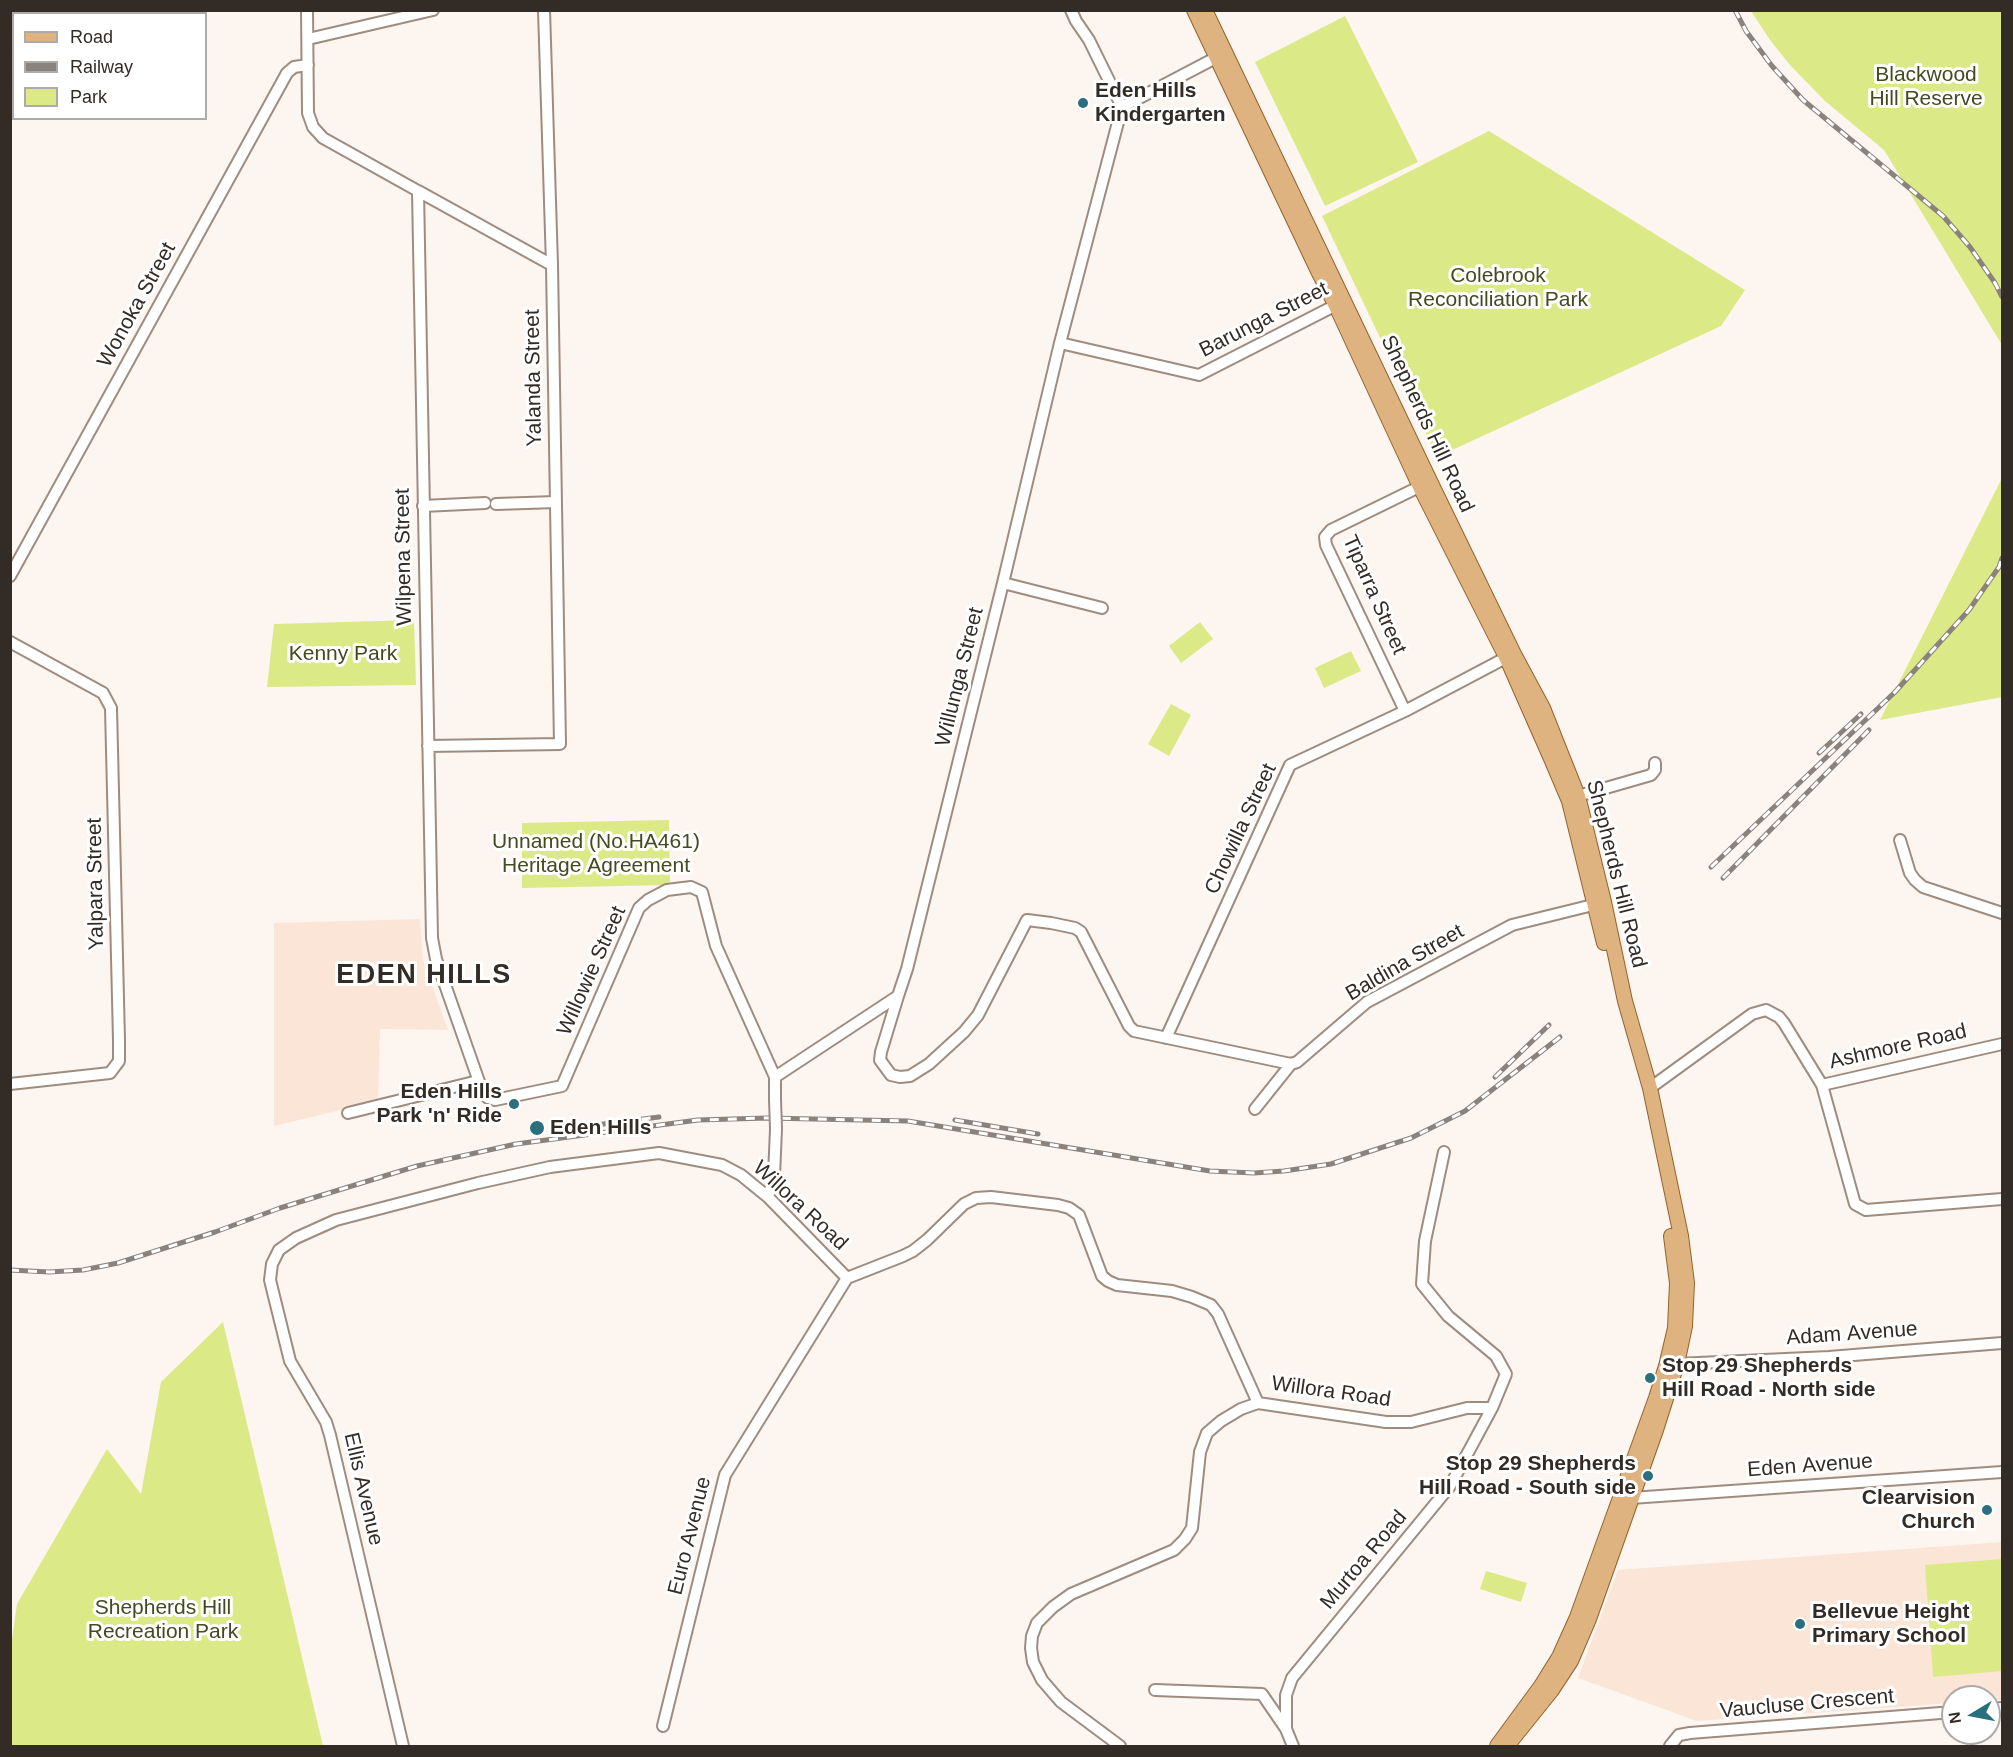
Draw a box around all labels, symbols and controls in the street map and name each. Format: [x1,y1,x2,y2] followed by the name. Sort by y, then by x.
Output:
[12,12,207,120] legend
[70,27,113,47] text: Road
[70,57,133,77] text: Railway
[1869,62,1983,112] park label: Blackwood Hill Reserve
[1095,78,1226,128] place label: Eden Hills Kindergarten
[70,87,107,107] text: Park
[1076,96,1090,110] marker: Eden Hills Kindergarten
[92,238,182,372] street label: Wonoka Street
[1408,263,1588,313] park label: Colebrook Reconciliation Park
[1195,277,1333,363] street label: Barunga Street
[520,309,548,447] street label: Yalanda Street
[1375,331,1479,517] street label: Shepherds Hill Road
[390,488,418,626] street label: Wilpena Street
[1337,532,1411,658] street label: Tiparra Street
[931,605,989,749] street label: Willunga Street
[289,641,397,667] park label: Kenny Park
[1200,760,1282,898] street label: Chowilla Street
[1580,778,1652,970] street label: Shepherds Hill Road
[82,817,110,951] street label: Yalpara Street
[492,829,700,879] park label: Unnamed (No.HA461) Heritage Agreement
[552,902,632,1040] street label: Willowie Street
[1342,919,1468,1007] street label: Baldina Street
[336,960,512,992] district label: EDEN HILLS
[1827,1019,1969,1075] street label: Ashmore Road
[376,1079,502,1129] place label: Eden Hills Park 'n' Ride
[507,1097,521,1111] marker: Eden Hills Park 'n' Ride
[550,1115,652,1141] place label: Eden Hills
[528,1119,546,1137] marker: Eden Hills
[747,1156,853,1256] street label: Willora Road
[1786,1317,1918,1351] street label: Adam Avenue
[1662,1353,1876,1403] place label: Stop 29 Shepherds Hill Road - North side
[1270,1371,1392,1413] street label: Willora Road
[1643,1371,1657,1385] marker: Stop 29 Shepherds Hill Road - North side
[338,1430,388,1548] street label: Ellis Avenue
[1746,1449,1874,1483] street label: Eden Avenue
[1419,1451,1636,1501] place label: Stop 29 Shepherds Hill Road - South side
[1641,1469,1655,1483] marker: Stop 29 Shepherds Hill Road - South side
[663,1474,717,1598] street label: Euro Avenue
[1862,1485,1975,1535] place label: Clearvision Church
[1980,1503,1994,1517] marker: Clearvision Church
[1315,1505,1413,1615] street label: Murtoa Road
[88,1595,238,1645] park label: Shepherds Hill Recreation Park
[1812,1599,1970,1649] place label: Bellevue Height Primary School
[1793,1617,1807,1631] marker: Bellevue Height Primary School
[1719,1684,1895,1724] street label: Vaucluse Crescent
[1941,1685,2001,1745] north arrow
[1945,1711,1964,1725] text: N

